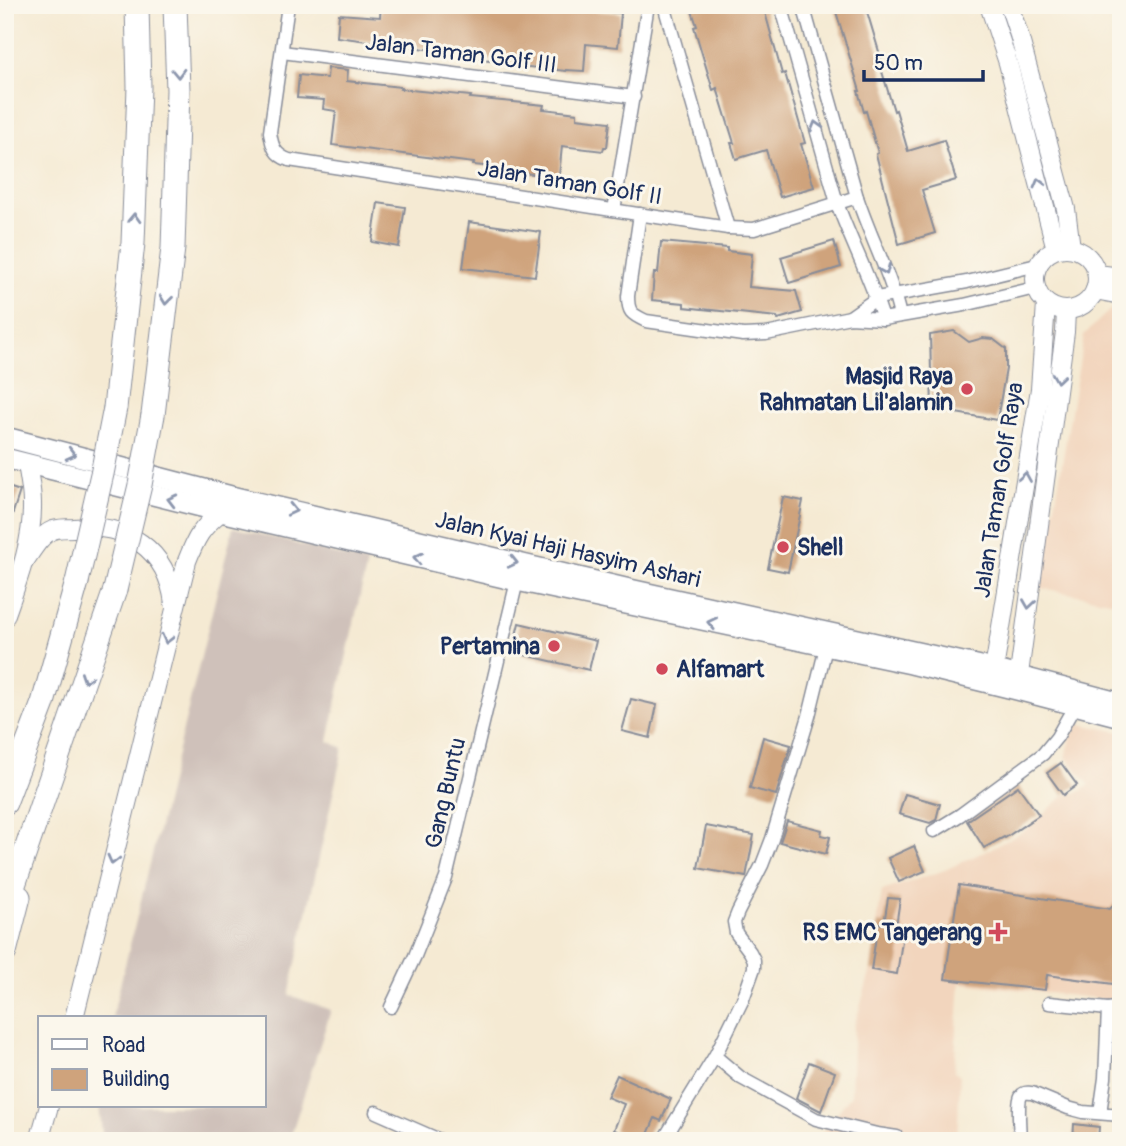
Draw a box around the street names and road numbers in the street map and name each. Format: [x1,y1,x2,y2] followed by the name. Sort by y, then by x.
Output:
[364,27,558,80] street label: Jalan Taman Golf III
[476,154,664,211] street label: Jalan Taman Golf II
[967,380,1030,600] street label: Jalan Taman Golf Raya
[432,505,703,594] street label: Jalan Kyai Haji Hasyim Ashari
[419,735,472,851] street label: Gang Buntu

